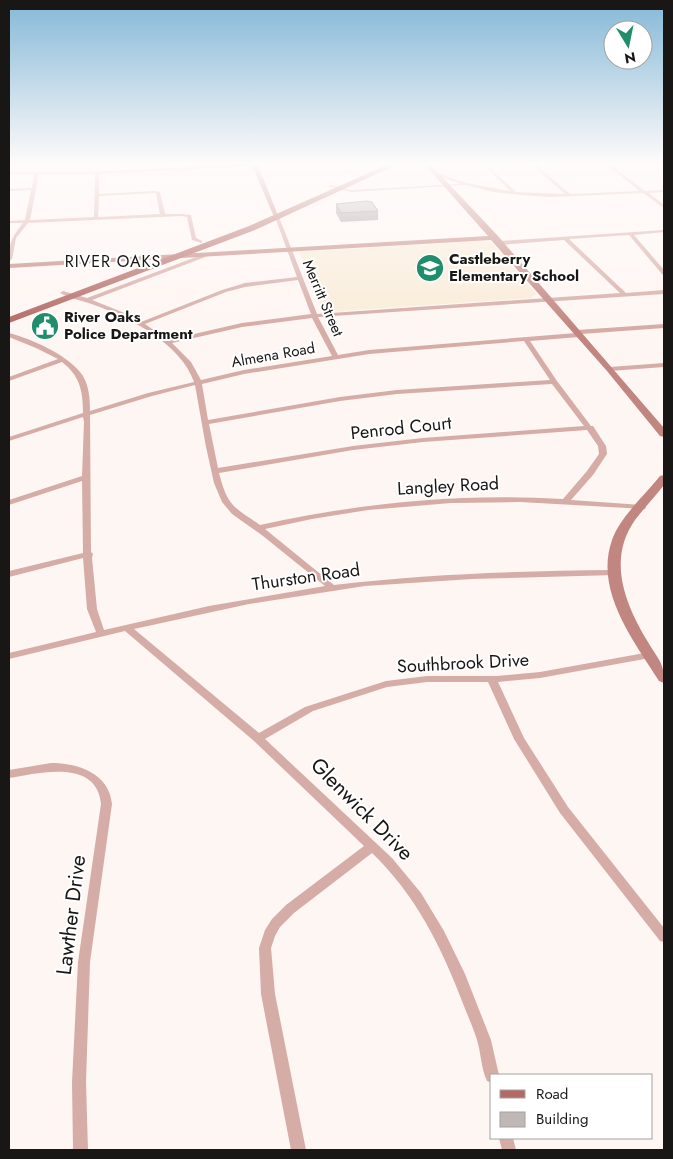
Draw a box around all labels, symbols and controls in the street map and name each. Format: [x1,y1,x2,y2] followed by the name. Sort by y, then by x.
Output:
[603,20,653,70] north arrow
[623,47,637,69] text: N
[449,248,579,287] place label: Castleberry Elementary School
[65,250,161,273] district label: RIVER OAKS
[415,253,445,283] school or university icon: Castleberry Elementary School
[297,256,349,340] street label: Merritt Street
[64,306,193,345] place label: River Oaks Police Department
[30,311,60,341] public building icon: River Oaks Police Department
[229,337,317,373] street label: Almena Road
[349,410,454,446] street label: Penrod Court
[397,470,499,502] street label: Langley Road
[250,557,362,597] street label: Thurston Road
[396,647,530,679] street label: Southbrook Drive
[304,751,420,867] street label: Glenwick Drive
[49,853,93,977] street label: Lawther Drive
[490,1074,653,1139] legend
[536,1083,568,1105] text: Road
[536,1108,588,1130] text: Building

